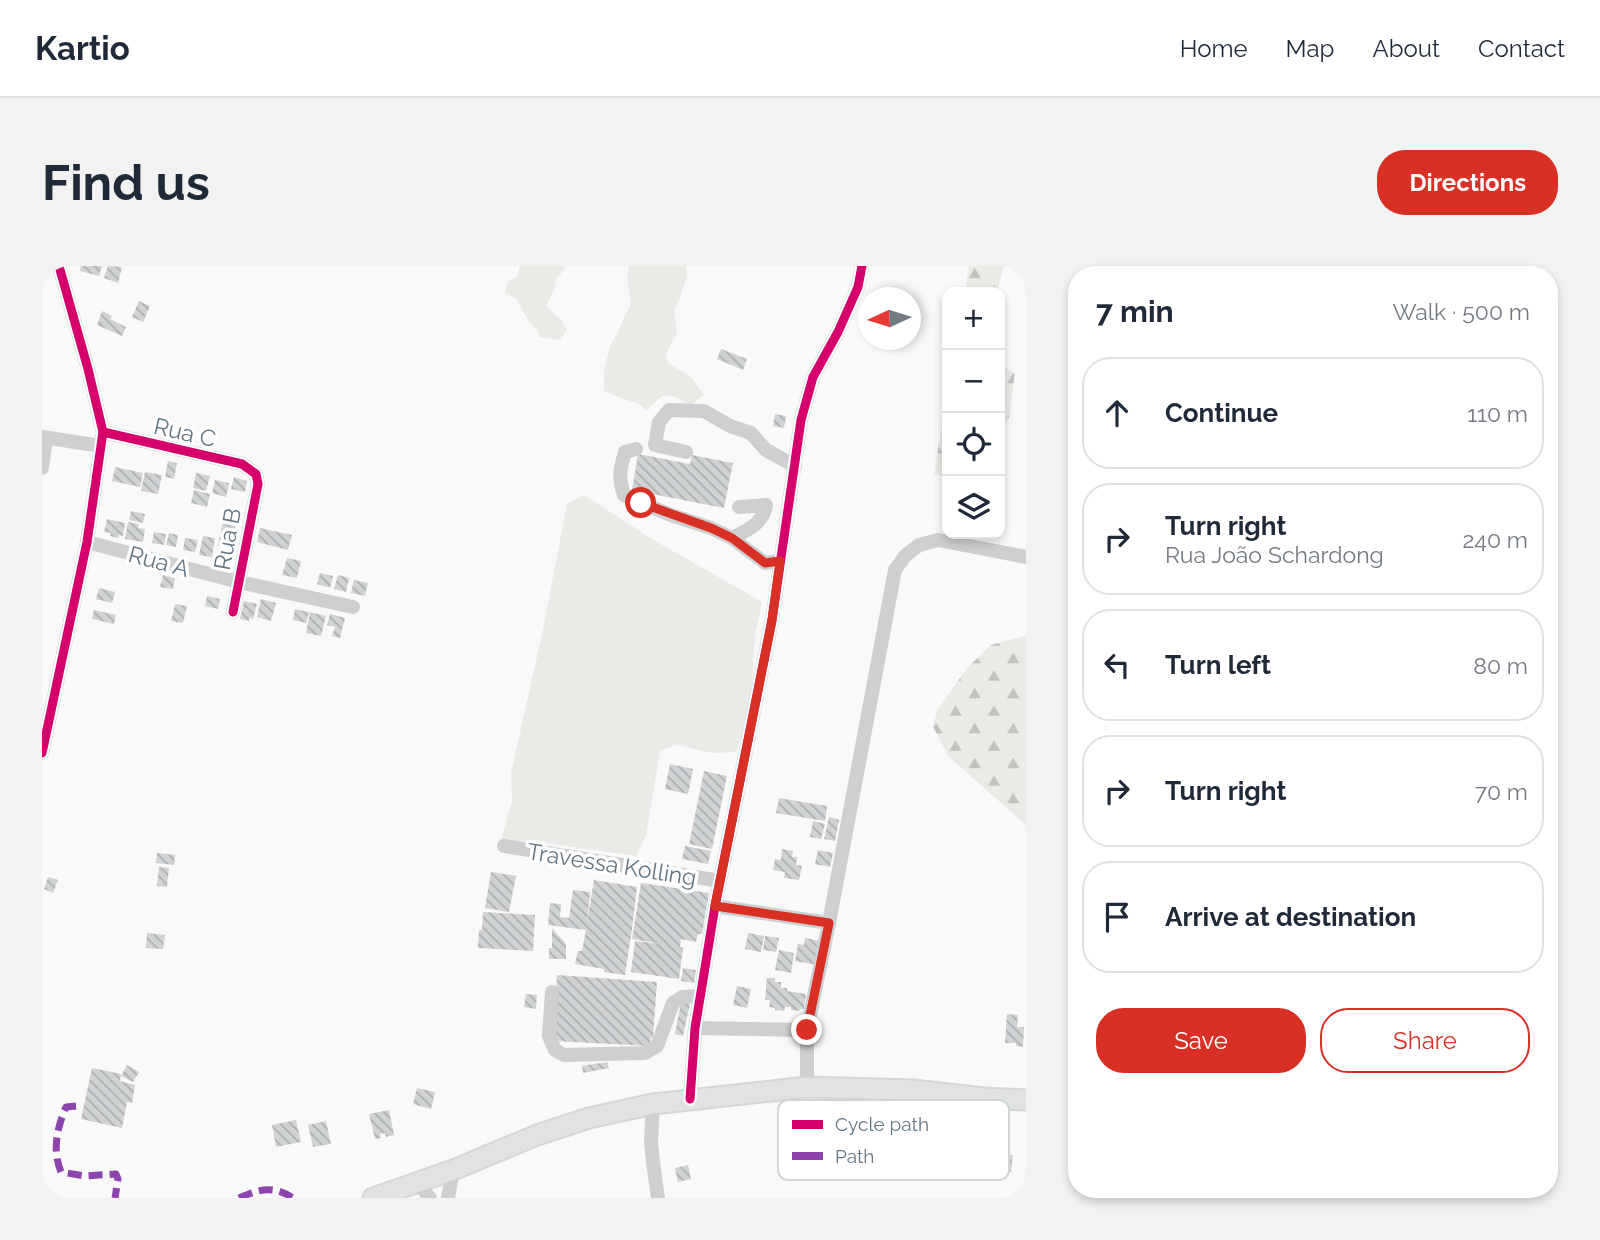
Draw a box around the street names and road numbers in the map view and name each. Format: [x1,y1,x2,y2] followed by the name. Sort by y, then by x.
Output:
[151,412,219,452] street label: Rua C
[208,506,246,572] street label: Rua B
[126,540,193,582] street label: Rua A
[525,837,699,891] street label: Travessa Kolling

